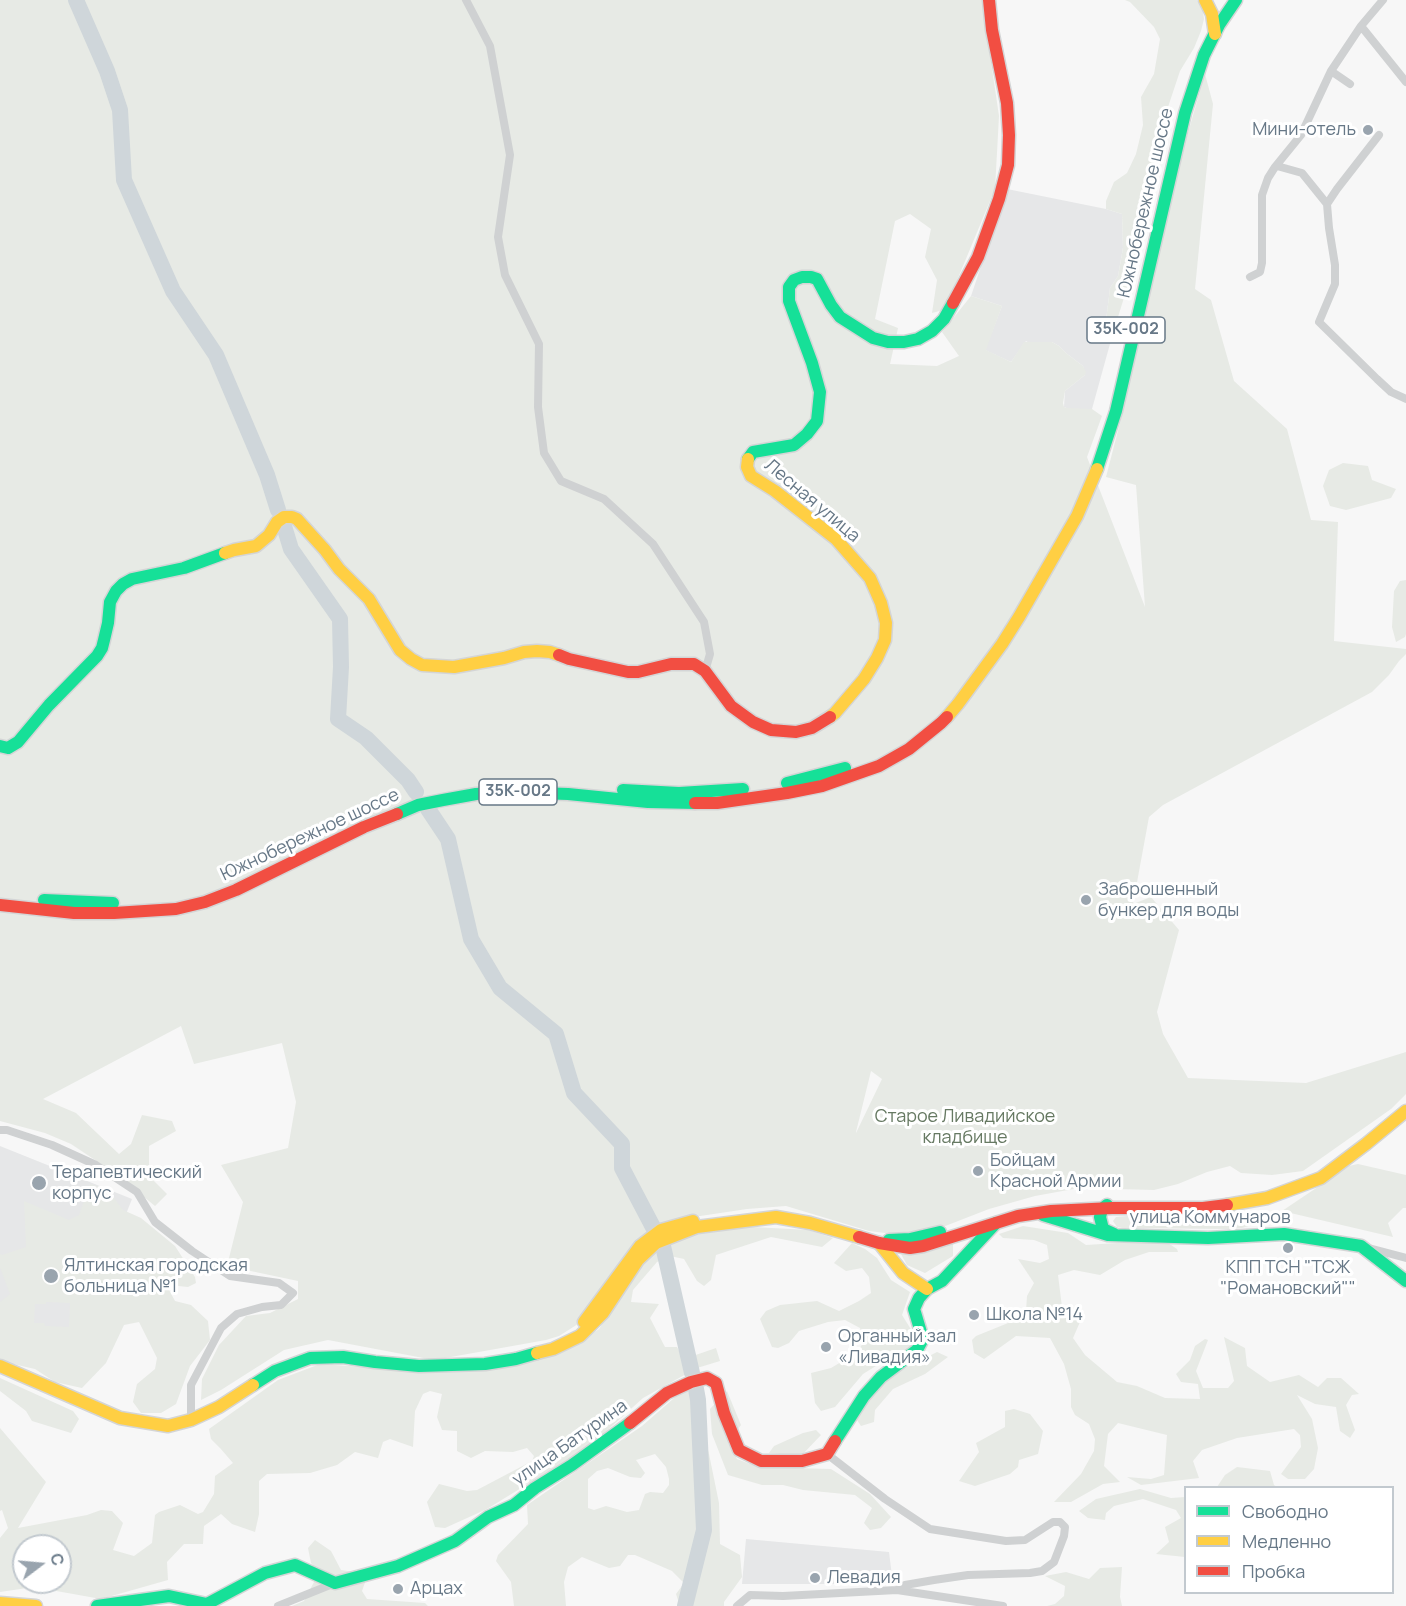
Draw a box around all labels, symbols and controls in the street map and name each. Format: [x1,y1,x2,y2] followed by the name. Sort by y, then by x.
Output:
[1114,106,1178,300] street label: Южнобережное шоссе
[1252,119,1356,141] place label: Мини-отель
[1361,123,1375,137] marker: Мини-отель
[1087,317,1165,343] road number: 35К-002
[760,455,864,547] street label: Лесная улица
[479,779,557,805] road number: 35К-002
[217,784,403,886] street label: Южнобережное шоссе
[1098,879,1239,922] place label: Заброшенный бункер для воды
[1079,893,1093,907] marker: Заброшенный бункер для воды
[875,1106,1055,1148] park label: Старое Ливадийское кладбище
[990,1150,1121,1192] place label: Бойцам Красной Армии
[52,1162,202,1204] place label: Терапевтический корпус
[971,1164,985,1178] marker: Бойцам Красной Армии
[30,1174,48,1192] marker: Терапевтический корпус
[1129,1207,1291,1229] street label: улица Коммунаров
[1281,1241,1295,1255] marker: КПП ТСН "ТСЖ "Романовский""
[64,1255,248,1298] place label: Ялтинская городская больница №1
[1220,1257,1356,1300] place label: КПП ТСН "ТСЖ "Романовский""
[42,1267,60,1285] marker: Ялтинская городская больница №1
[986,1304,1083,1326] place label: Школа №14
[967,1308,981,1322] marker: Школа №14
[838,1326,956,1368] place label: Органный зал «Ливадия»
[819,1340,833,1354] marker: Органный зал «Ливадия»
[508,1395,632,1491] street label: улица Батурина
[1184,1486,1394,1594] legend
[1242,1499,1328,1523] text: Свободно
[1242,1529,1331,1553] text: Медленно
[12,1534,72,1594] north arrow
[45,1551,70,1568] text: С
[1242,1559,1305,1583] text: Пробка
[827,1567,901,1589] place label: Левадия
[808,1571,822,1585] marker: Левадия
[410,1578,463,1600] place label: Арцах
[391,1582,405,1596] marker: Арцах

